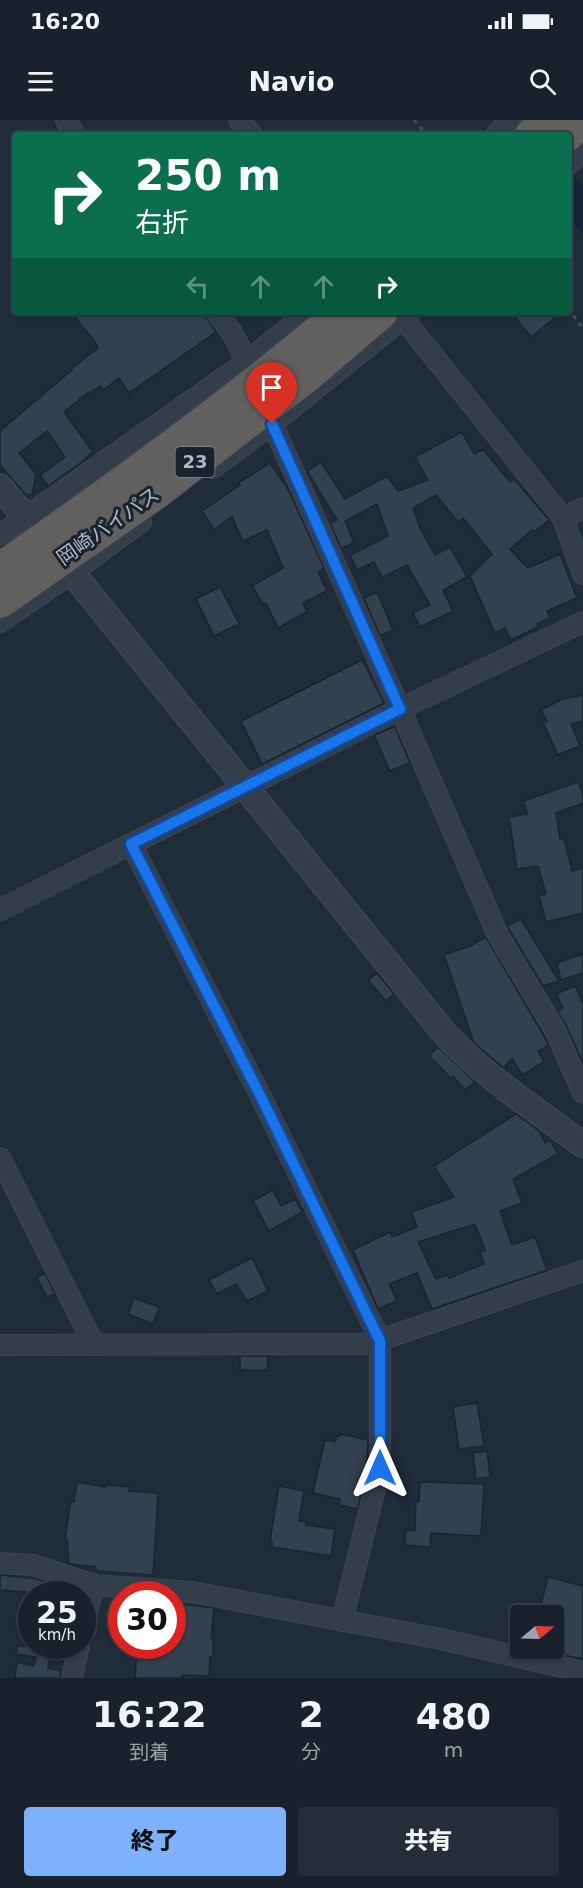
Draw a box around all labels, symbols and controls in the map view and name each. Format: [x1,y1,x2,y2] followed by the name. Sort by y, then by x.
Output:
[30,9,100,34] text: 16:20
[24,65,57,98] icon: menu
[526,65,559,98] icon: search
[248,66,335,97] text: Navio
[135,151,281,200] text: 250 m
[36,156,114,234] icon: right
[135,207,189,238] text: 右折
[181,270,214,303] icon: left
[244,270,277,303] icon: ahead
[307,270,340,303] icon: ahead
[370,270,403,303] icon: right
[246,362,297,424] pin
[255,371,288,404] icon: arrive
[176,447,214,477] road number: 23
[52,482,164,570] street label: 岡崎バイパス
[348,1436,412,1500] position arrow
[108,1581,186,1659] speed limit sign: 30
[36,1595,78,1630] text: 25
[510,1605,564,1659] north arrow
[510,1605,564,1659] map controls
[38,1626,76,1644] text: km/h
[92,1694,207,1735] text: 16:22
[299,1694,324,1735] text: 2
[416,1696,491,1737] text: 480
[444,1738,463,1762] text: m
[129,1740,169,1764] text: 到着
[301,1740,321,1764] text: 分
[24,1807,286,1876] button: 終了
[298,1807,559,1876] button: 共有

